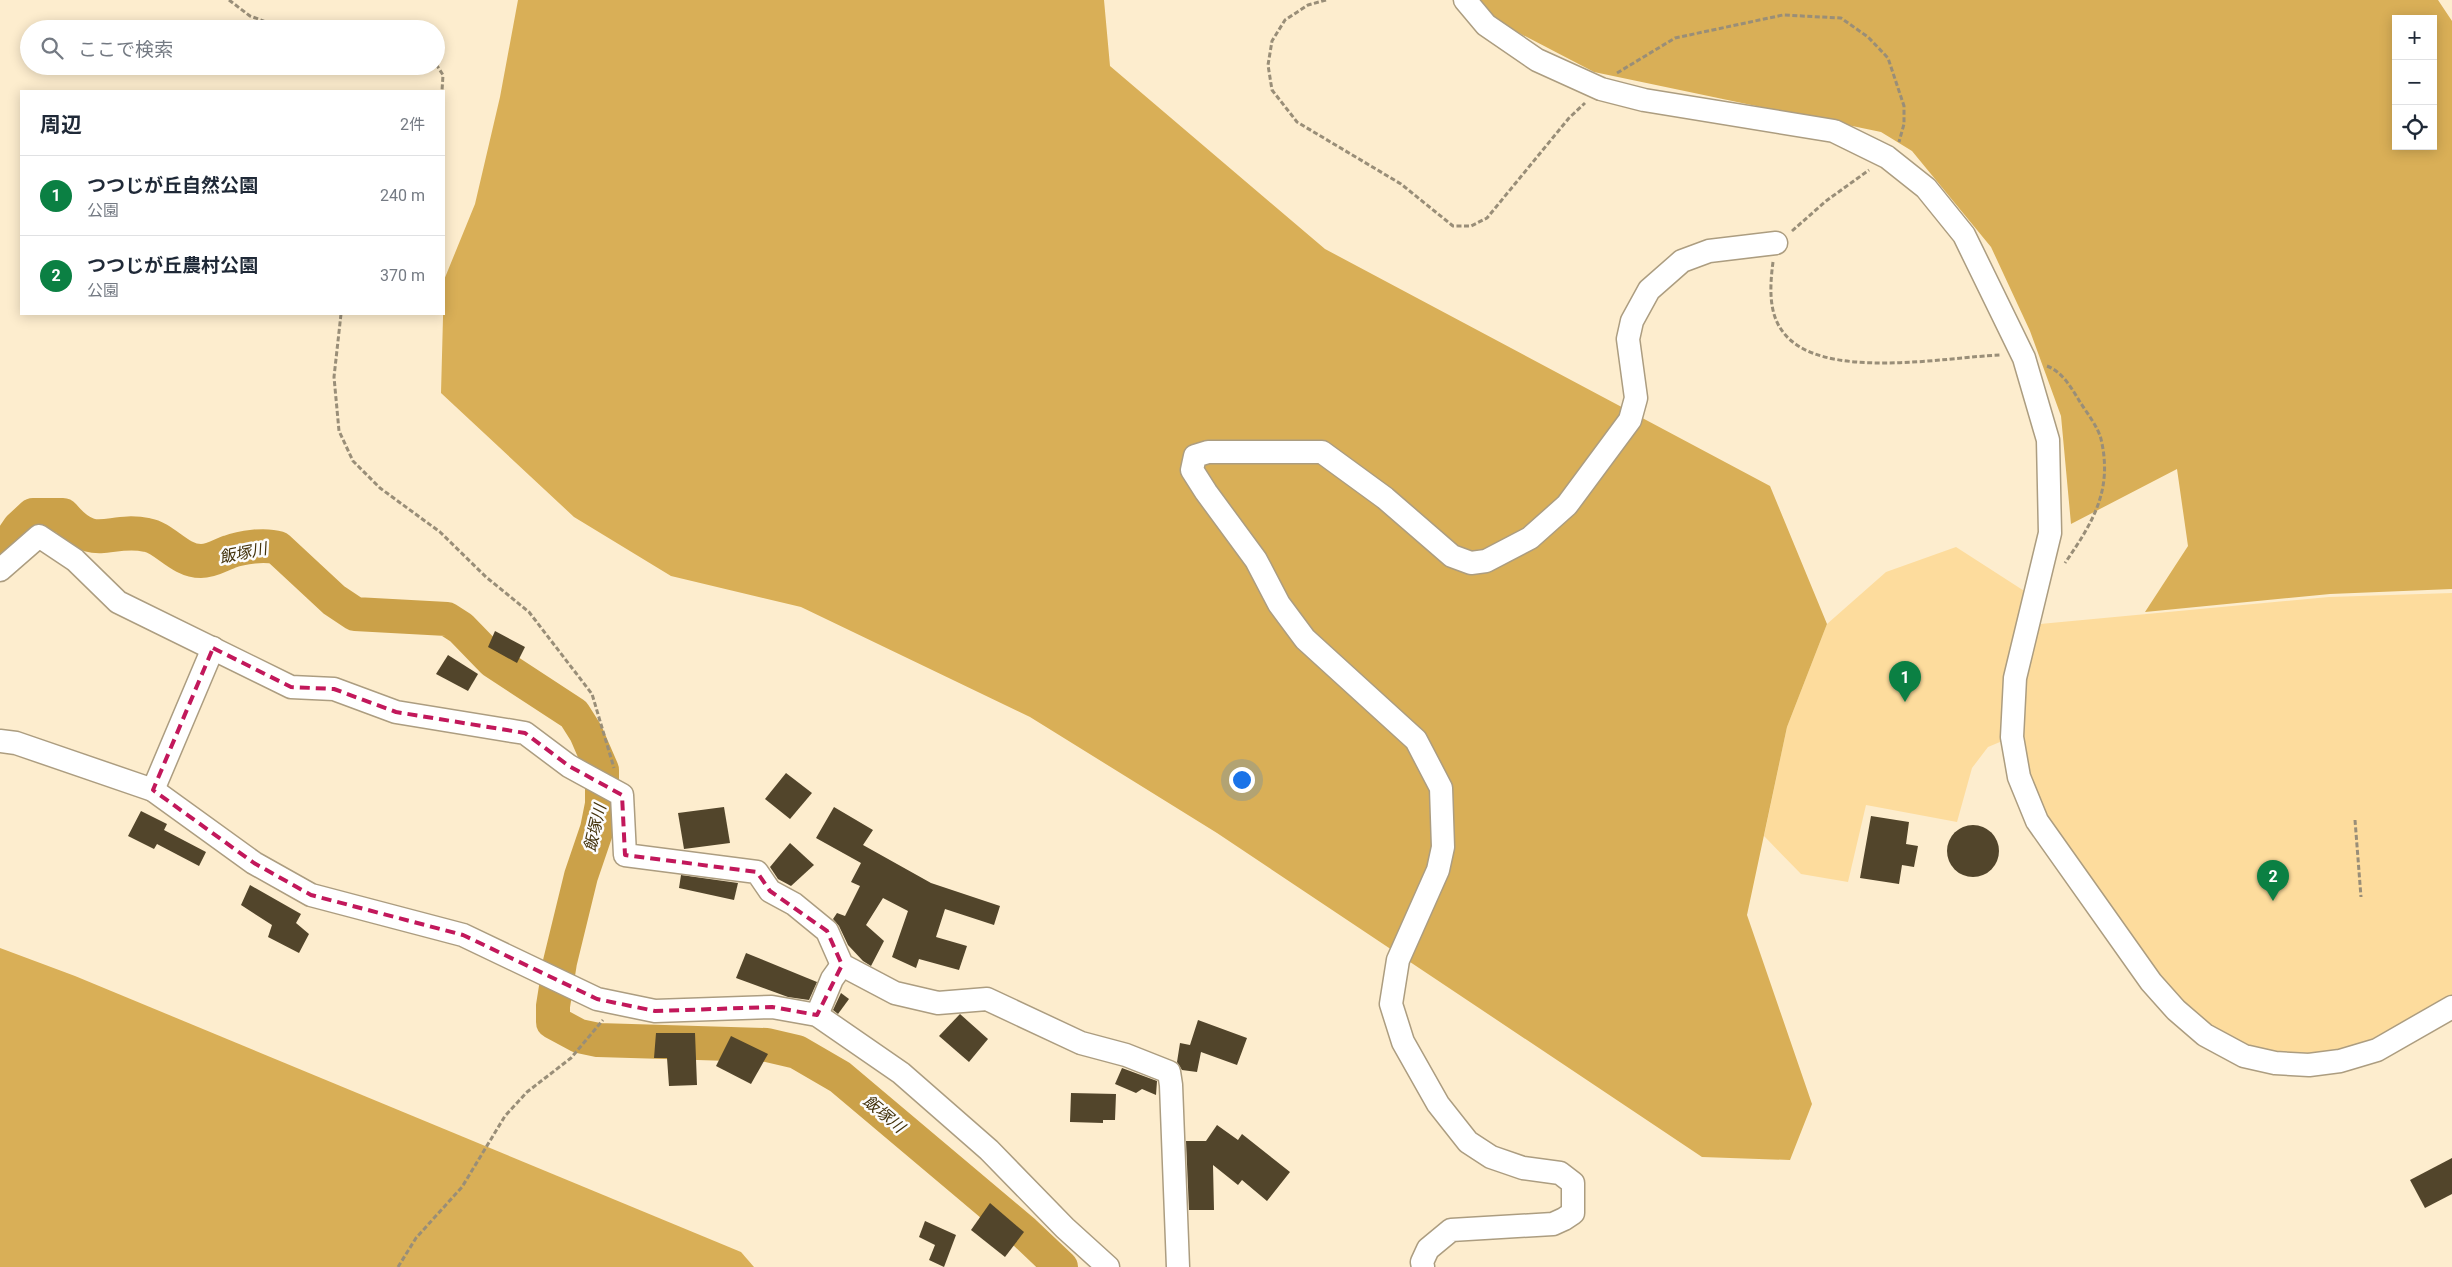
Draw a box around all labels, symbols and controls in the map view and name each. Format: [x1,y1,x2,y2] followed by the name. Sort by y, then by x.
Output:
[2392,15,2437,150] map controls
[2392,15,2437,60] button: +
[20,20,445,75] search box
[38,34,66,62] icon: search
[78,38,173,61] text: ここで検索
[2392,60,2437,105] button: −
[2392,105,2437,150] button: locate
[40,113,82,137] text: 周辺
[400,115,425,134] text: 2件
[87,174,258,197] text: つつじが丘自然公園
[51,186,61,205] text: 1
[380,186,425,205] text: 240 m
[87,201,119,220] text: 公園
[87,254,258,277] text: つつじが丘農村公園
[51,266,61,285] text: 2
[380,266,425,285] text: 370 m
[87,281,119,300] text: 公園
[218,539,270,567] water label: 飯塚川
[1889,661,1921,702] pin: 1
[1229,767,1255,793] your location
[580,801,610,854] water label: 飯塚川
[2257,860,2289,901] pin: 2
[860,1091,910,1138] water label: 飯塚川

